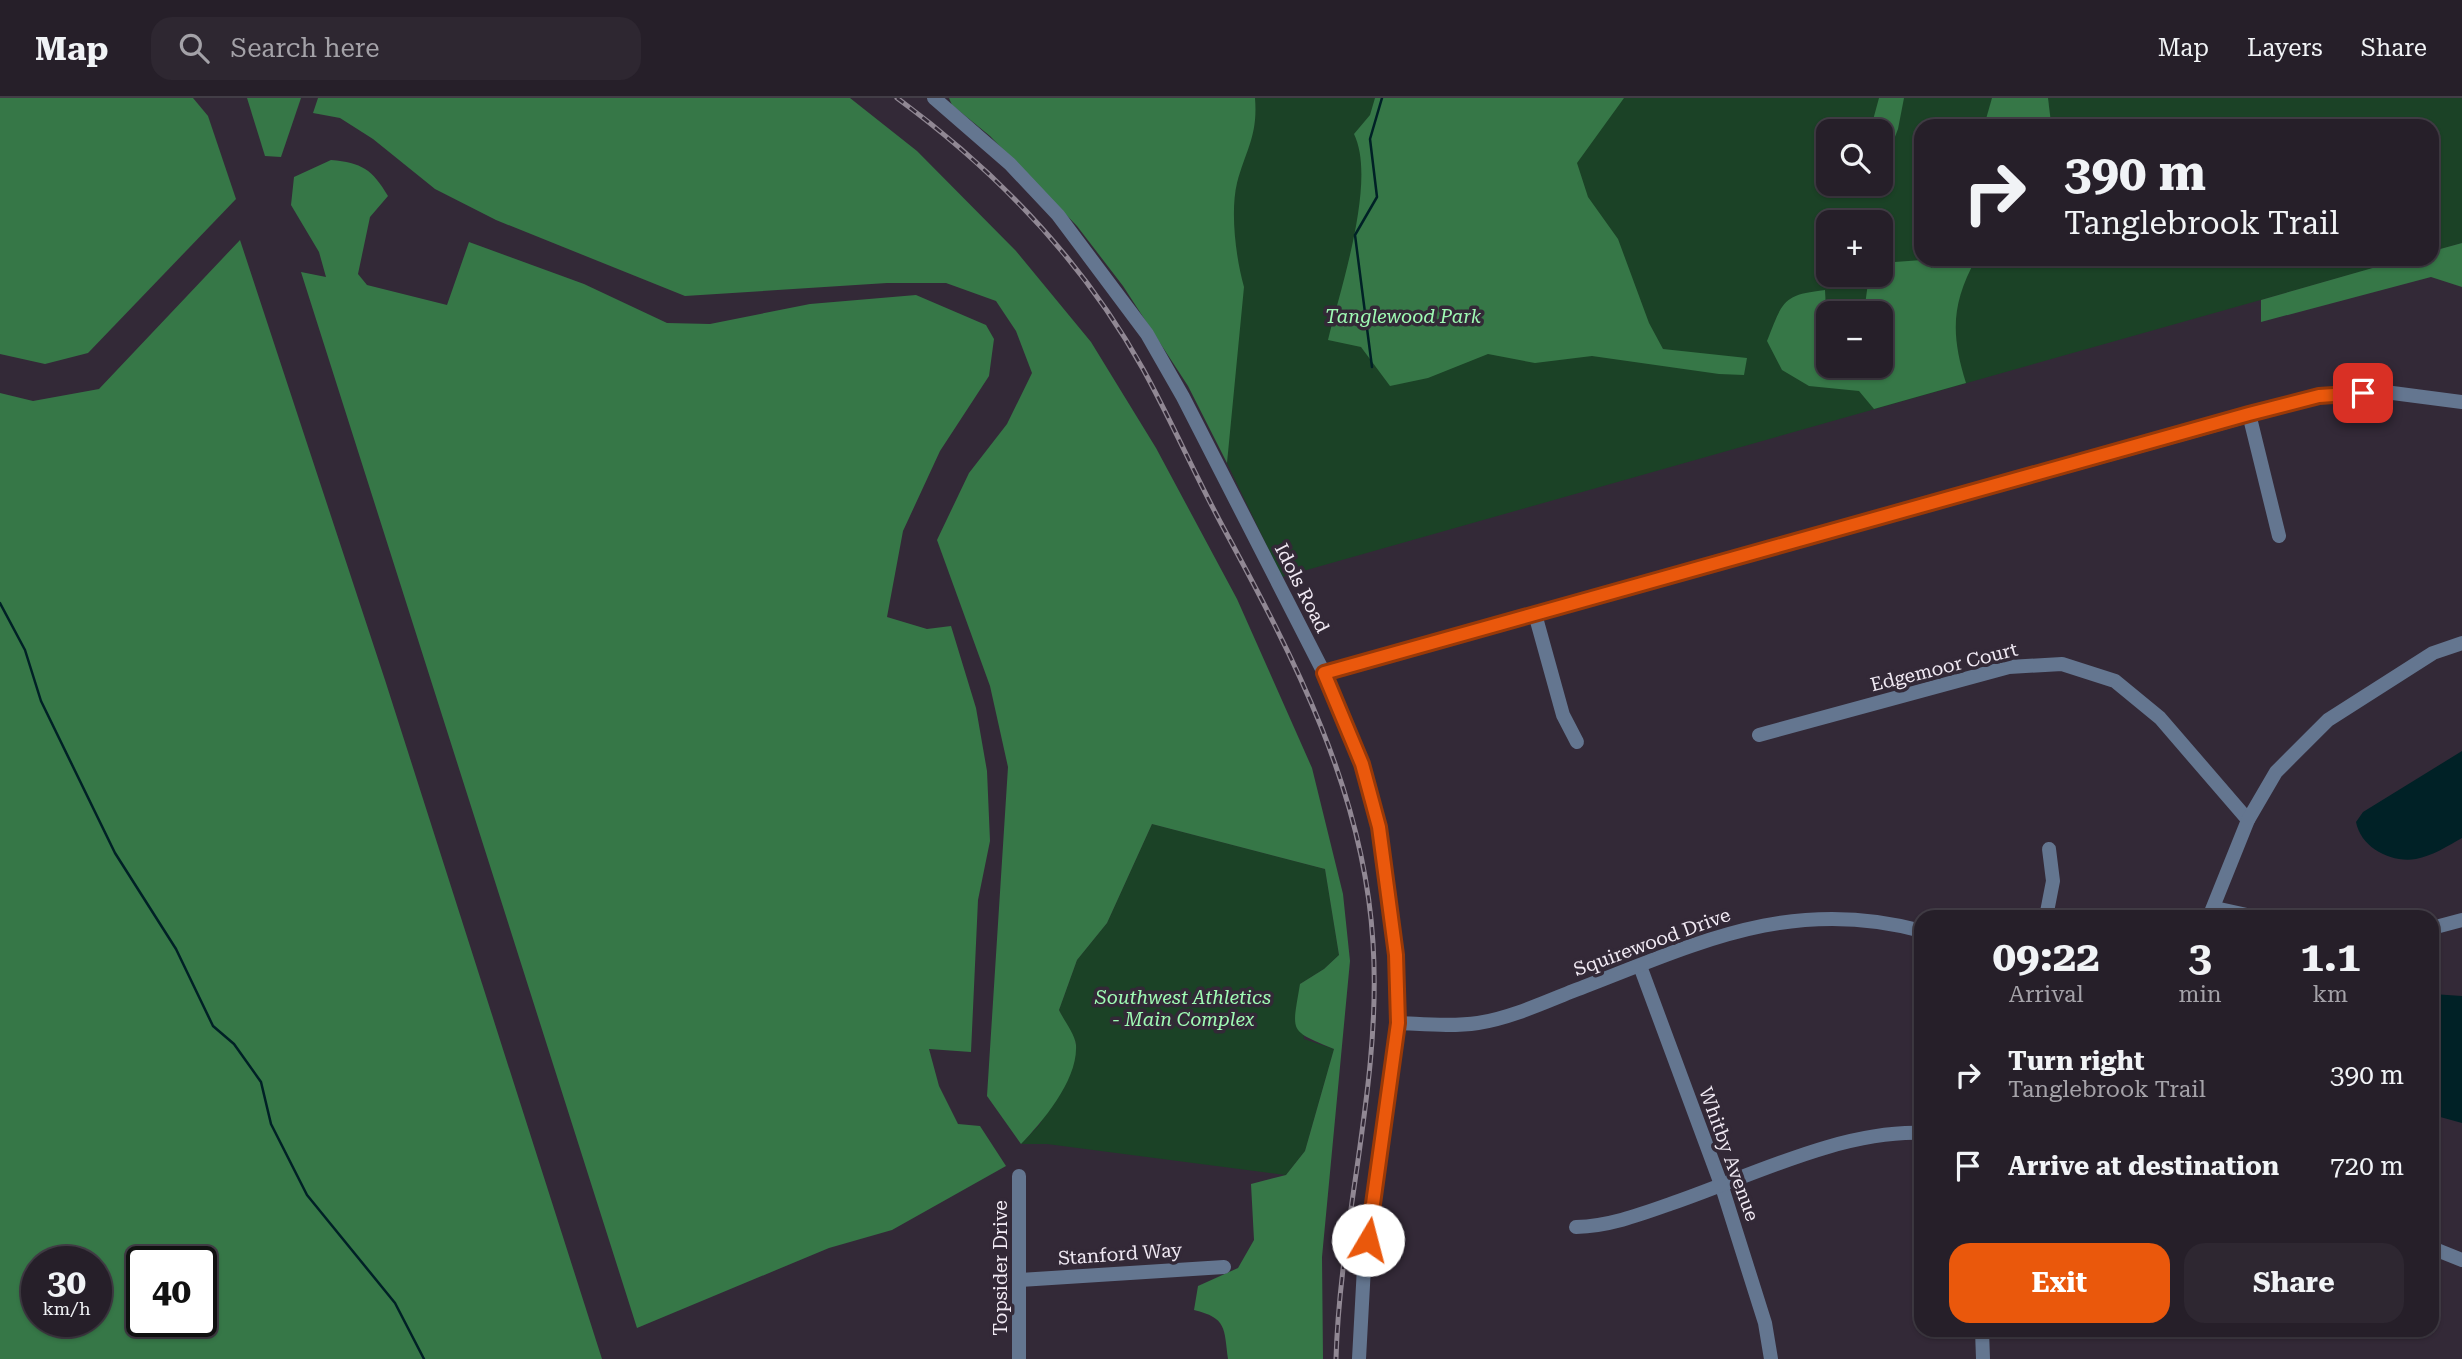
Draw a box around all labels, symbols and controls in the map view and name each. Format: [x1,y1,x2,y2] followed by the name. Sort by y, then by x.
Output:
[151,17,641,80] search box
[35,29,109,68] text: Map
[175,29,213,67] icon: search
[231,33,380,63] text: Search here
[2158,34,2209,62] text: Map
[2247,34,2323,62] text: Layers
[2361,34,2427,62] text: Share
[1816,119,1893,378] map controls
[1816,119,1893,196] button: search
[2064,145,2206,202] text: 390 m
[1949,147,2040,238] icon: right
[2064,204,2339,242] text: Tanglebrook Trail
[1816,210,1893,287] button: +
[1816,301,1893,378] button: −
[1325,305,1482,328] park label: Tanglewood Park
[2333,363,2393,423] pin
[2344,374,2382,412] icon: arrive
[1270,539,1334,637] street label: Idols Road
[1868,638,2020,696] street label: Edgemoor Court
[1570,903,1734,981] street label: Squirewood Drive
[1993,932,2100,981] text: 09:22
[2188,932,2212,981] text: 3
[2300,932,2360,981] text: 1.1
[2009,981,2084,1008] text: Arrival
[2178,981,2222,1008] text: min
[2313,981,2348,1008] text: km
[1094,986,1271,1031] park label: Southwest Athletics - Main Complex
[2008,1046,2144,1076] text: Turn right
[1949,1056,1987,1094] icon: right
[2330,1060,2404,1090] text: 390 m
[2008,1076,2206,1103] text: Tanglebrook Trail
[1694,1084,1764,1224] street label: Whitby Avenue
[1949,1147,1987,1185] icon: arrive
[2008,1151,2279,1181] text: Arrive at destination
[2330,1151,2404,1181] text: 720 m
[989,1200,1012,1336] street label: Topsider Drive
[1331,1203,1405,1277] position arrow
[1057,1238,1184,1270] street label: Stanford Way
[1949,1243,2170,1323] button: Exit
[2184,1243,2404,1323] button: Share
[126,1246,217,1337] speed limit sign: 40
[47,1262,86,1303] text: 30
[42,1298,91,1319] text: km/h

